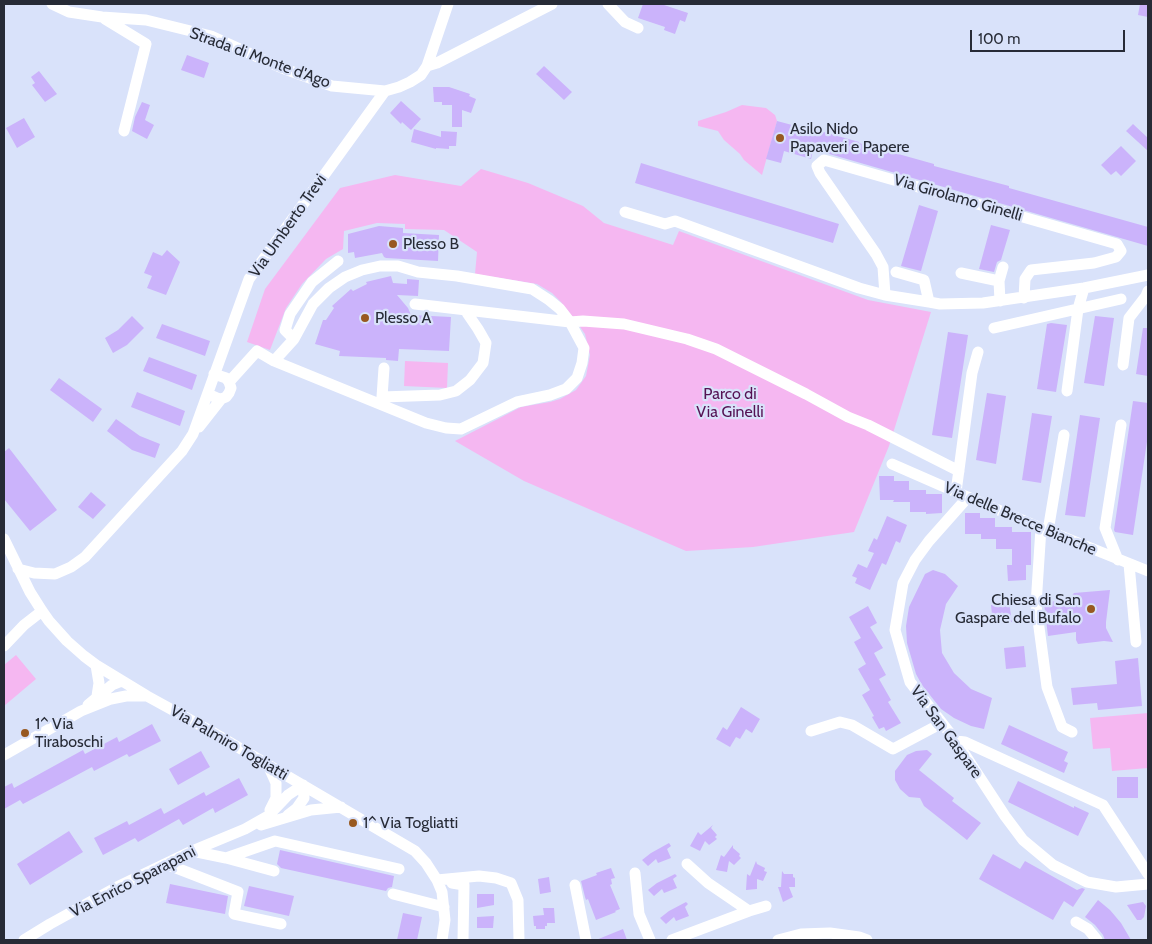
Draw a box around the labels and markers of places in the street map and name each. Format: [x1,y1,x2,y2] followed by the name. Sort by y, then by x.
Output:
[790,119,909,157] place label: Asilo Nido Papaveri e Papere
[774,132,786,144] marker: Asilo Nido Papaveri e Papere
[403,234,459,254] place label: Plesso B
[387,238,399,250] marker: Plesso B
[375,308,431,328] place label: Plesso A
[359,312,371,324] marker: Plesso A
[955,590,1081,628] place label: Chiesa di San Gaspare del Bufalo
[1085,603,1097,615] marker: Chiesa di San Gaspare del Bufalo
[35,714,103,752] place label: 1^ Via Tiraboschi
[19,727,31,739] marker: 1^ Via Tiraboschi
[363,813,458,833] place label: 1^ Via Togliatti
[347,817,359,829] marker: 1^ Via Togliatti

